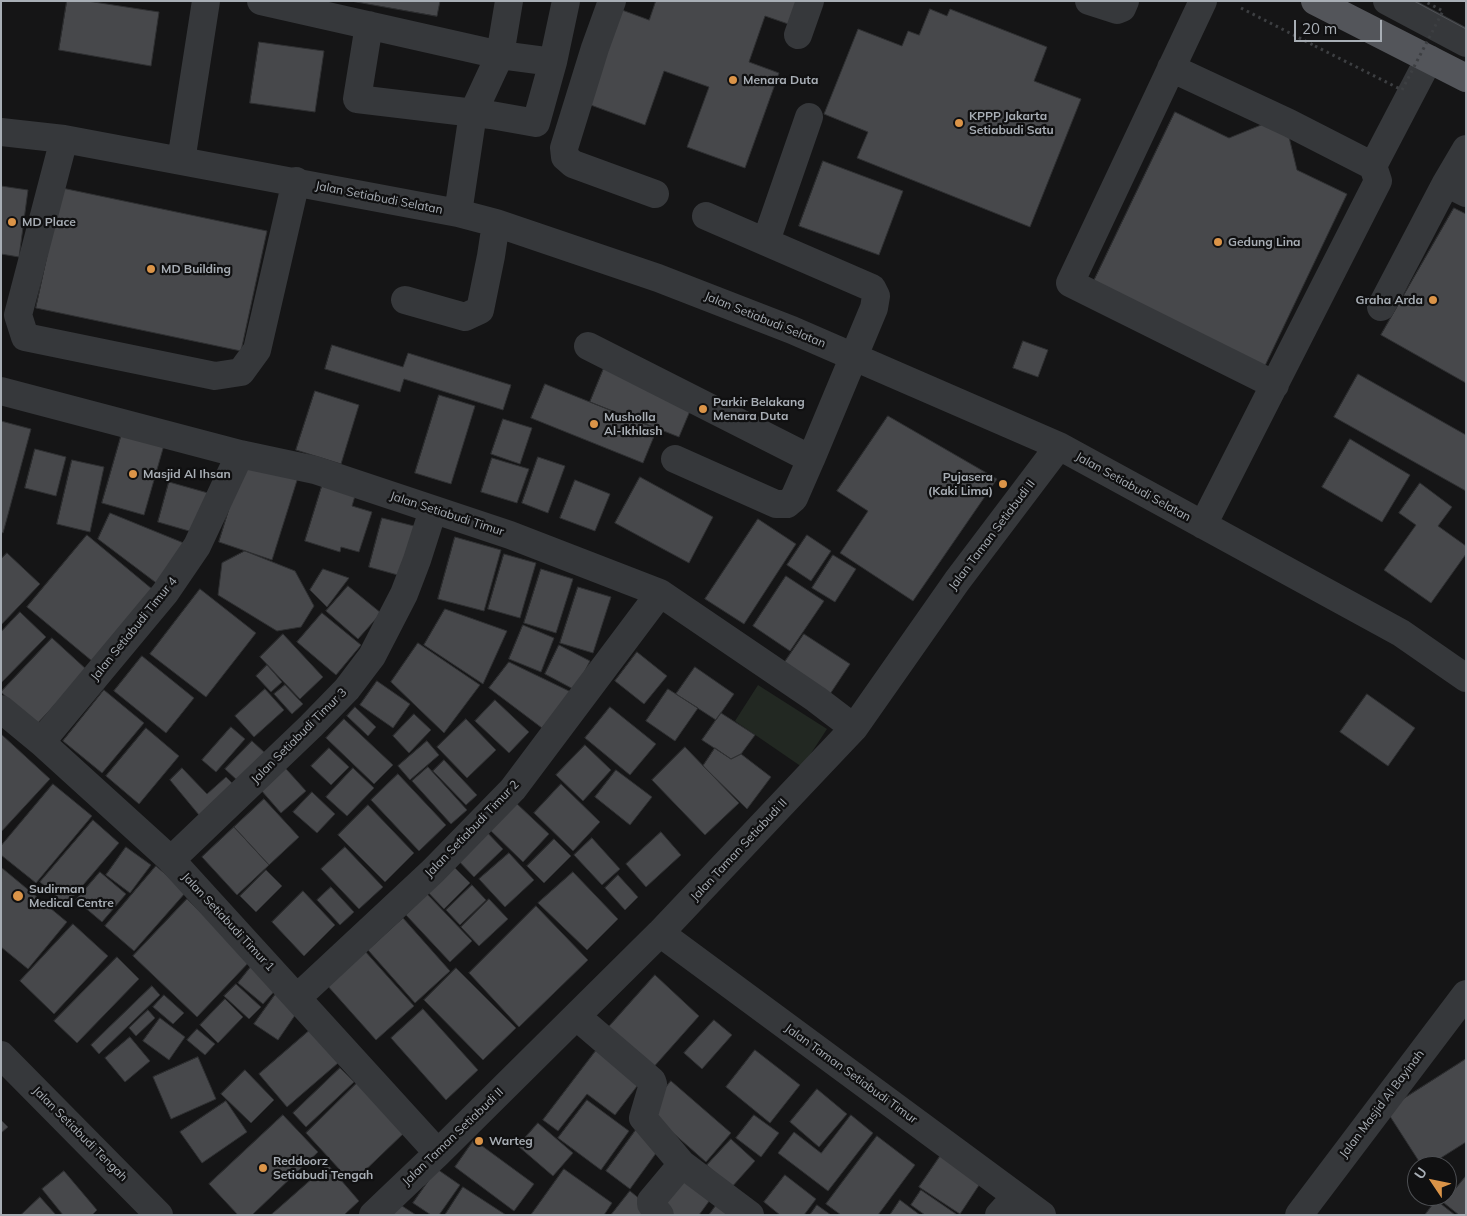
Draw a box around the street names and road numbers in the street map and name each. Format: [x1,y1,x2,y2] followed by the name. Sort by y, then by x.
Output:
[314,179,444,217] street label: Jalan Setiabudi Selatan
[702,289,828,351] street label: Jalan Setiabudi Selatan
[1073,449,1193,525] street label: Jalan Setiabudi Selatan
[946,477,1038,593] street label: Jalan Taman Setiabudi II
[388,489,506,539] street label: Jalan Setiabudi Timur
[88,574,180,684] street label: Jalan Setiabudi Timur 4
[248,685,350,787] street label: Jalan Setiabudi Timur 3
[422,778,522,880] street label: Jalan Setiabudi Timur 2
[688,796,790,904] street label: Jalan Taman Setiabudi II
[179,870,277,974] street label: Jalan Setiabudi Timur 1
[782,1021,920,1127] street label: Jalan Taman Setiabudi Timur
[1337,1047,1427,1161] street label: Jalan Masjid Al Bayinah
[30,1084,130,1184] street label: Jalan Setiabudi Tengah
[400,1085,506,1189] street label: Jalan Taman Setiabudi II

